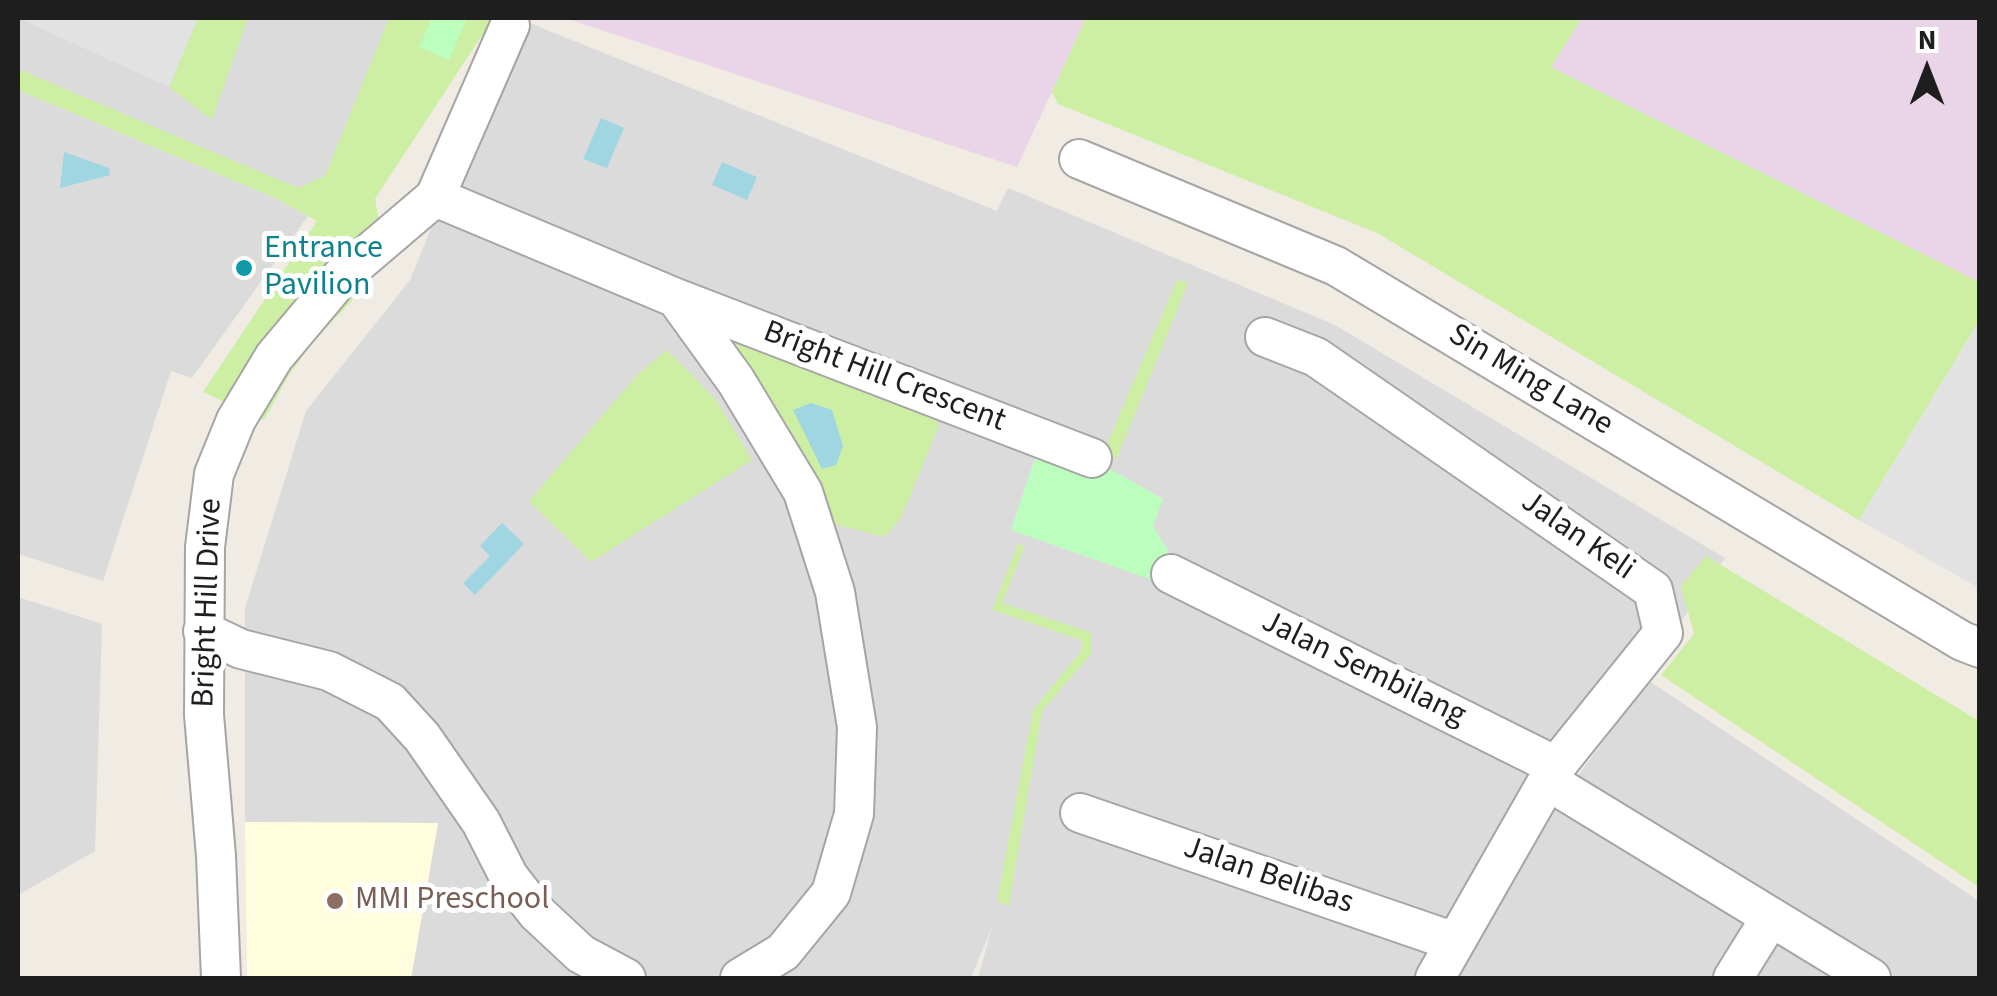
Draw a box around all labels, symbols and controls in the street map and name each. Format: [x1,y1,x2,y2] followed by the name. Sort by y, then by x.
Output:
[1877,20,1977,120] north arrow
[1918,20,1936,60] text: N
[264,231,383,306] place label: Entrance Pavilion
[233,257,255,279] marker: Entrance Pavilion
[757,314,1011,442] street label: Bright Hill Crescent
[1441,317,1619,445] street label: Sin Ming Lane
[1513,484,1641,590] street label: Jalan Keli
[186,498,232,708] street label: Bright Hill Drive
[1255,604,1471,736] street label: Jalan Sembilang
[1178,830,1358,924] street label: Jalan Belibas
[355,882,549,920] place label: MMI Preschool
[324,890,346,912] marker: MMI Preschool

